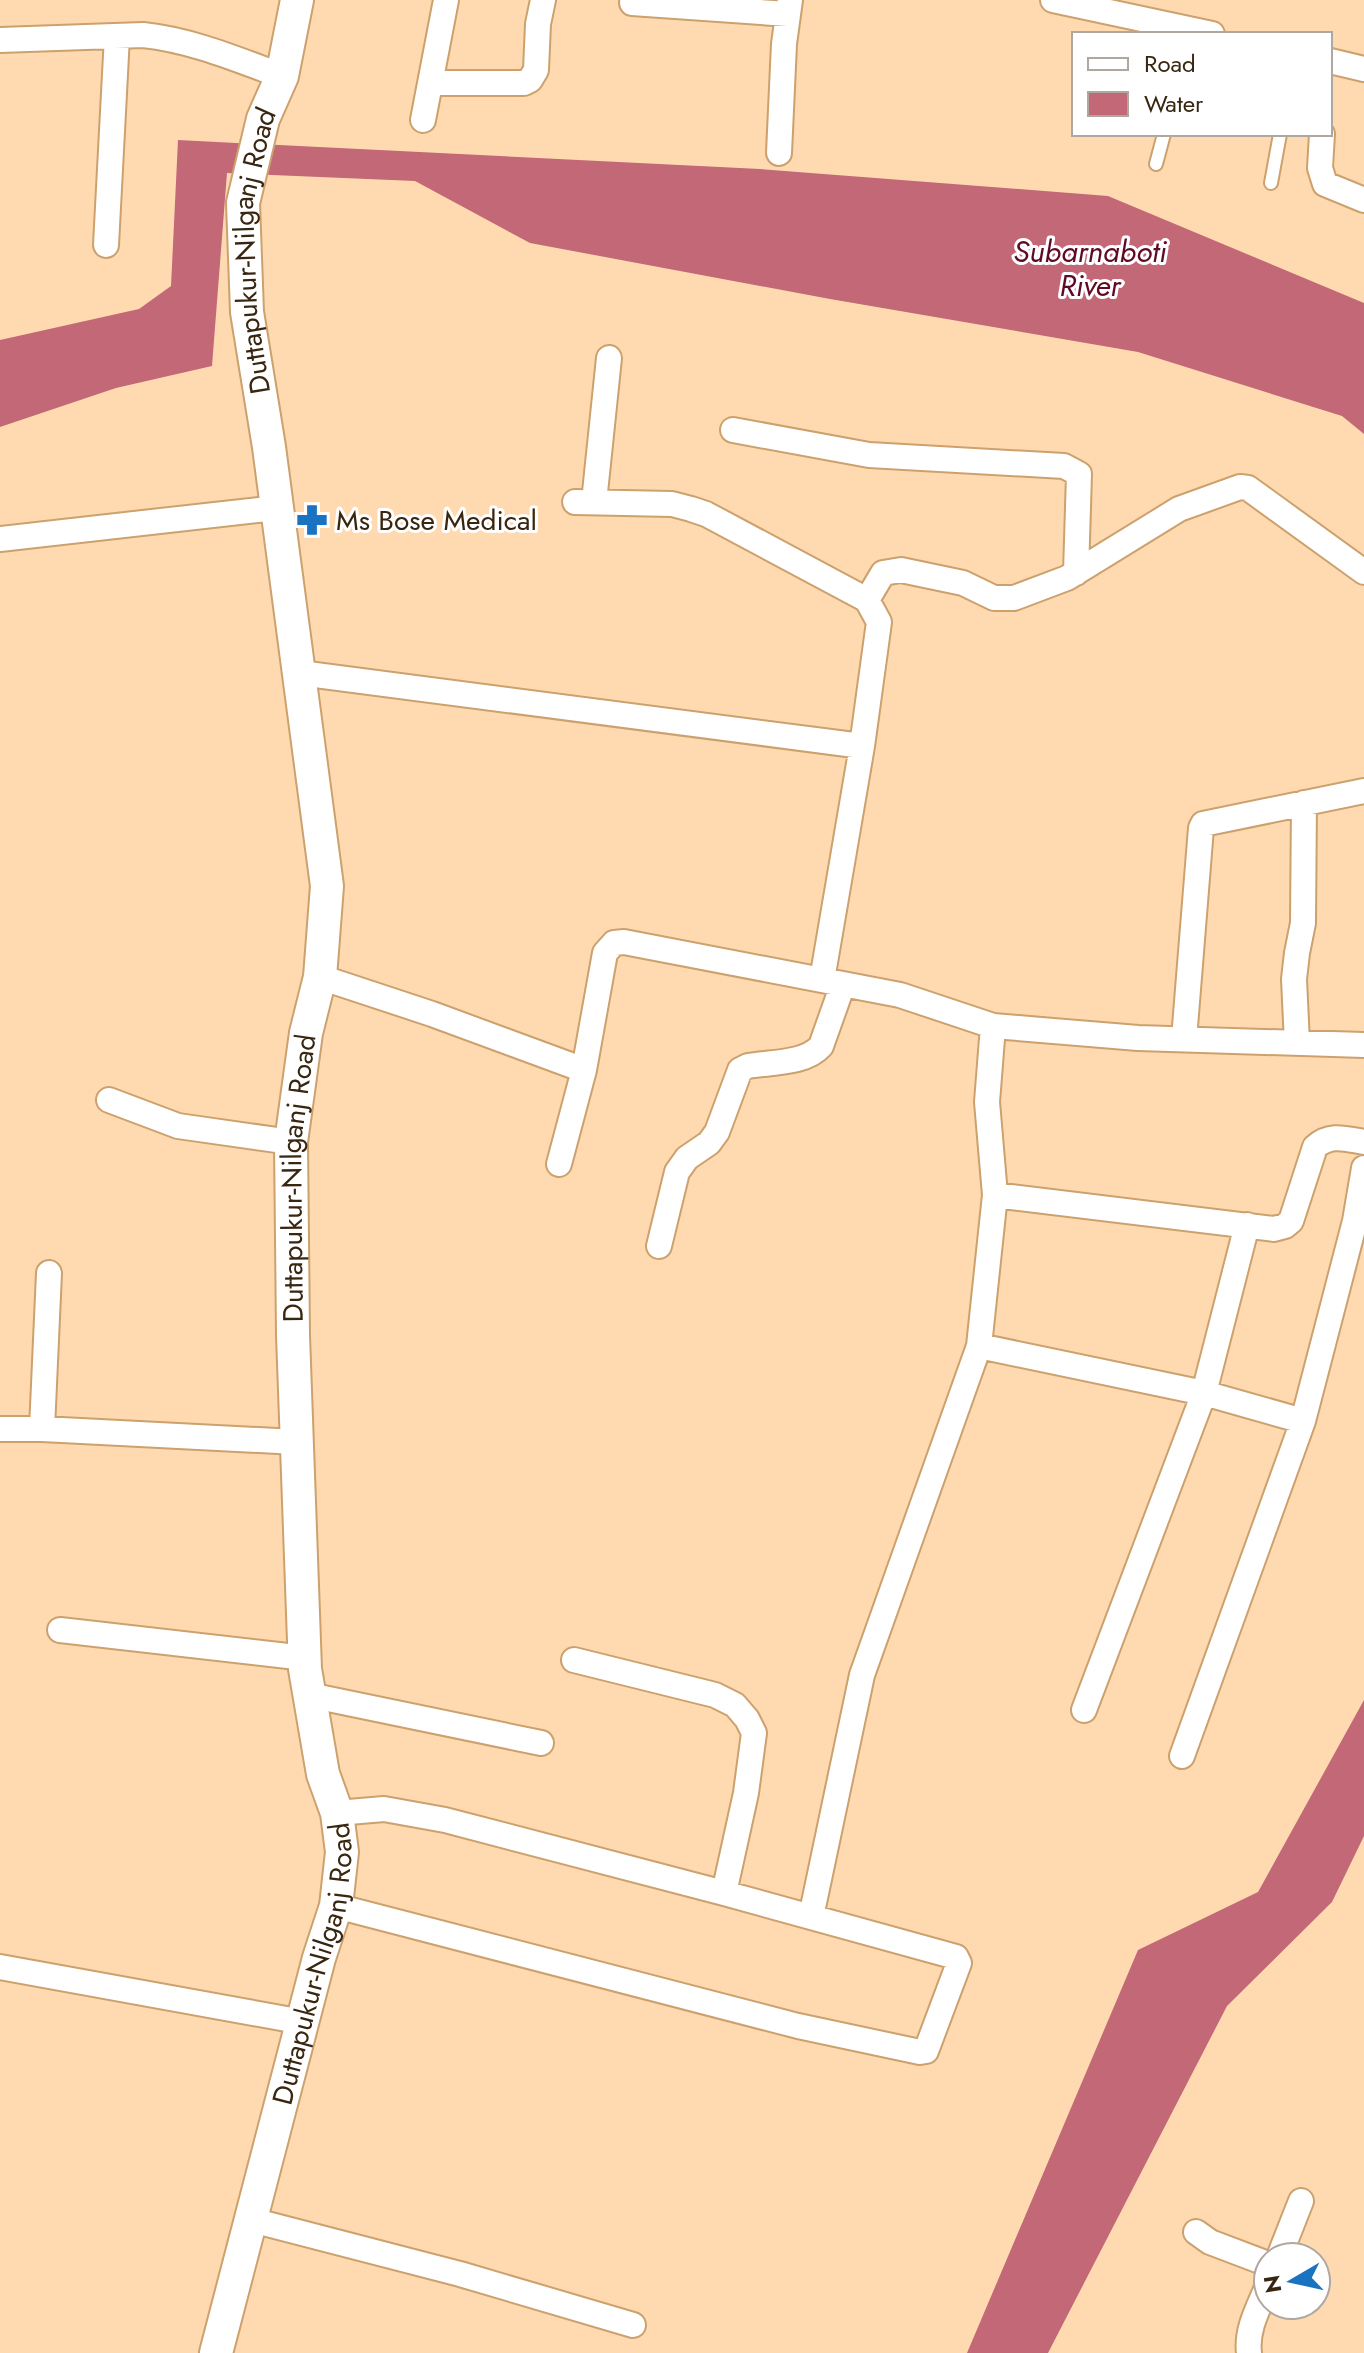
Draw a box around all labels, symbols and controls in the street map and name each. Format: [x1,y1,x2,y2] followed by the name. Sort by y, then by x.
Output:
[1072,32,1332,136] legend
[1144,46,1196,81] text: Road
[1144,86,1204,121] text: Water
[222,101,286,397] street label: Duttapukur-Nilganj Road
[1013,230,1167,307] water label: Subarnaboti River
[336,500,537,541] place label: Ms Bose Medical
[295,503,329,537] pharmacy icon: Ms Bose Medical
[270,1031,326,1322] street label: Duttapukur-Nilganj Road
[261,1820,362,2109] street label: Duttapukur-Nilganj Road
[1252,2241,1332,2321] north arrow
[1255,2273,1289,2295] text: N

